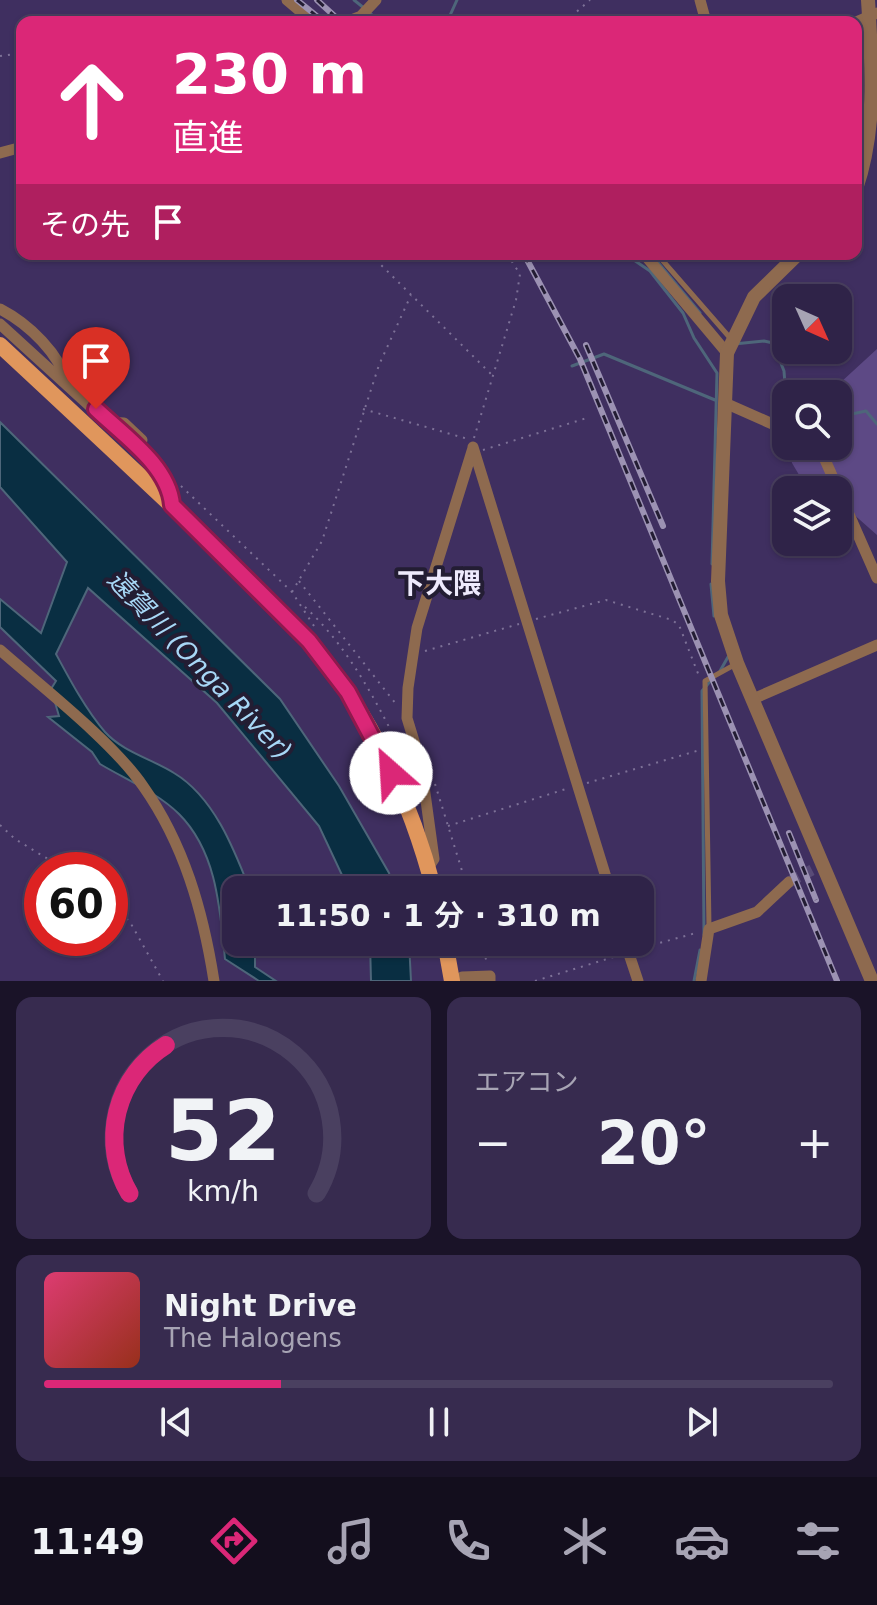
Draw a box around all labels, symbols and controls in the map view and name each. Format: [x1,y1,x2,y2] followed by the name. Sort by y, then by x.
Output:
[172,41,367,106] text: 230 m
[40,48,144,152] icon: ahead
[172,117,244,158] text: 直進
[146,200,190,244] icon: arrive
[40,207,130,242] text: その先
[772,284,852,364] north arrow
[772,284,852,556] map controls
[62,327,130,409] pin
[74,339,118,383] icon: arrive
[772,380,852,460] button: search
[772,476,852,556] button: layers
[102,564,298,766] water label: 遠賀川 (Onga River)
[397,567,481,600] district label: 下大隈
[349,731,433,815] position arrow
[24,852,128,956] speed limit sign: 60
[275,898,601,933] text: 11:50 · 1 分 · 310 m
[475,1067,579,1097] text: エアコン
[165,1083,281,1180] text: 52
[597,1108,711,1178] text: 20°
[475,1117,511,1168] text: −
[796,1117,833,1168] text: +
[187,1174,259,1208] text: km/h
[164,1288,357,1323] text: Night Drive
[164,1323,342,1353] text: The Halogens
[154,1400,198,1444] icon: previous
[417,1400,461,1444] icon: pause
[680,1400,724,1444] icon: next
[206,1513,262,1569] icon: directions
[323,1513,379,1569] icon: music
[440,1513,496,1569] icon: phone
[557,1513,613,1569] icon: climate
[674,1513,730,1569] icon: car
[790,1513,846,1569] icon: filters
[30,1521,145,1562] text: 11:49

